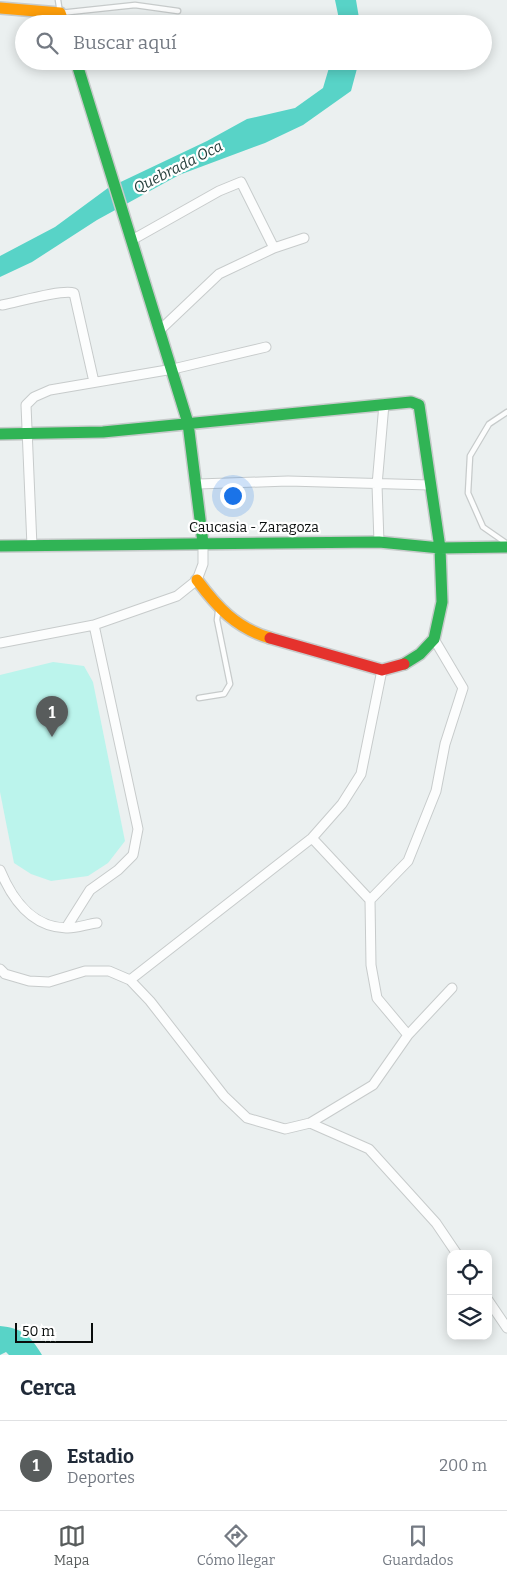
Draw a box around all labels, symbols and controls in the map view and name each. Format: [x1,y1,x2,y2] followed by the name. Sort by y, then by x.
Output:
[15,15,492,70] search box
[33,29,61,57] icon: search
[73,31,177,54] text: Buscar aquí
[130,137,226,197] water label: Quebrada Oca
[220,483,246,509] your location
[189,519,319,536] street label: Caucasia - Zaragoza
[36,696,68,737] pin: 1
[447,1250,492,1340] map controls
[447,1250,492,1295] button: locate
[447,1295,492,1340] button: layers
[15,1320,92,1343] scale bar
[22,1323,55,1340] text: 50 m
[20,1375,76,1401] text: Cerca
[67,1445,134,1468] text: Estadio
[33,1456,39,1475] text: 1
[439,1456,487,1475] text: 200 m
[67,1468,135,1487] text: Deportes
[54,1522,90,1569] tab: Mapa
[197,1522,275,1569] tab: Cómo llegar
[382,1522,453,1569] tab: Guardados

